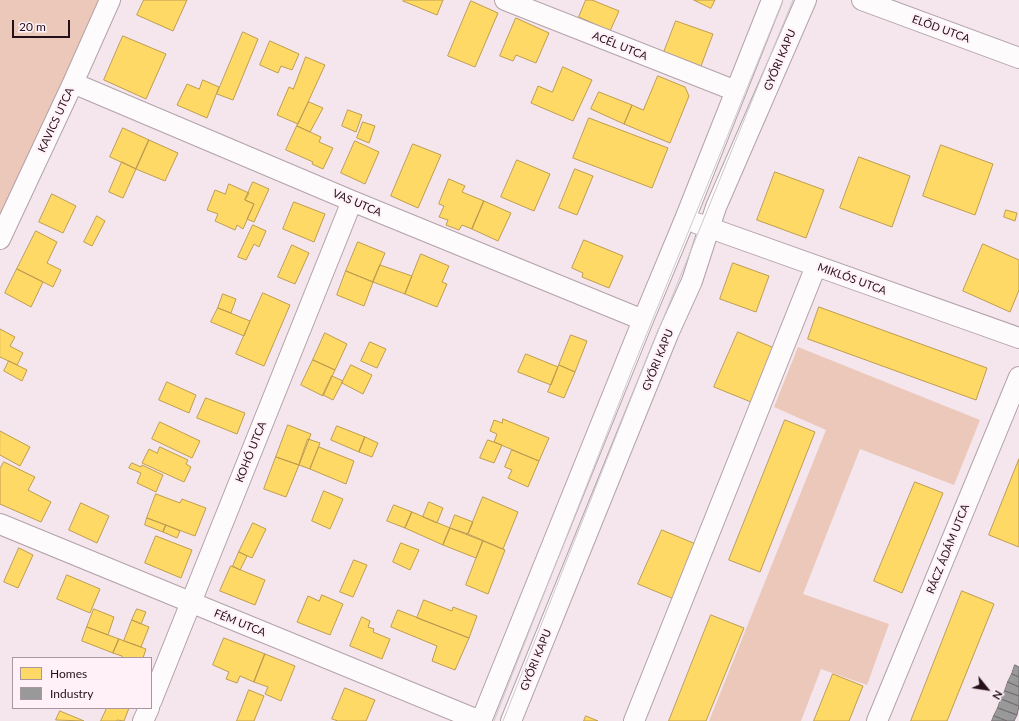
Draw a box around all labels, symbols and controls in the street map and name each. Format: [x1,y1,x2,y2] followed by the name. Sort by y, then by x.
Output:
[14,12,72,38] scale bar
[910,12,972,46] street label: ELŐD UTCA
[19,19,46,34] text: 20 m
[761,27,799,93] street label: GYŐRI KAPU
[590,29,650,63] street label: ACÉL UTCA
[35,86,77,154] street label: KAVICS UTCA
[330,187,384,219] street label: VAS UTCA
[816,260,888,298] street label: MIKLÓS UTCA
[640,327,676,393] street label: GYŐRI KAPU
[233,420,269,484] street label: KOHÓ UTCA
[924,502,972,596] street label: RÁCZ ÁDÁM UTCA
[212,607,268,639] street label: FÉM UTCA
[518,627,554,693] street label: GYŐRI KAPU
[12,657,152,709] legend
[50,666,87,681] text: Homes
[967,669,1007,709] north arrow
[50,686,93,701] text: Industry
[990,688,1006,702] text: N

